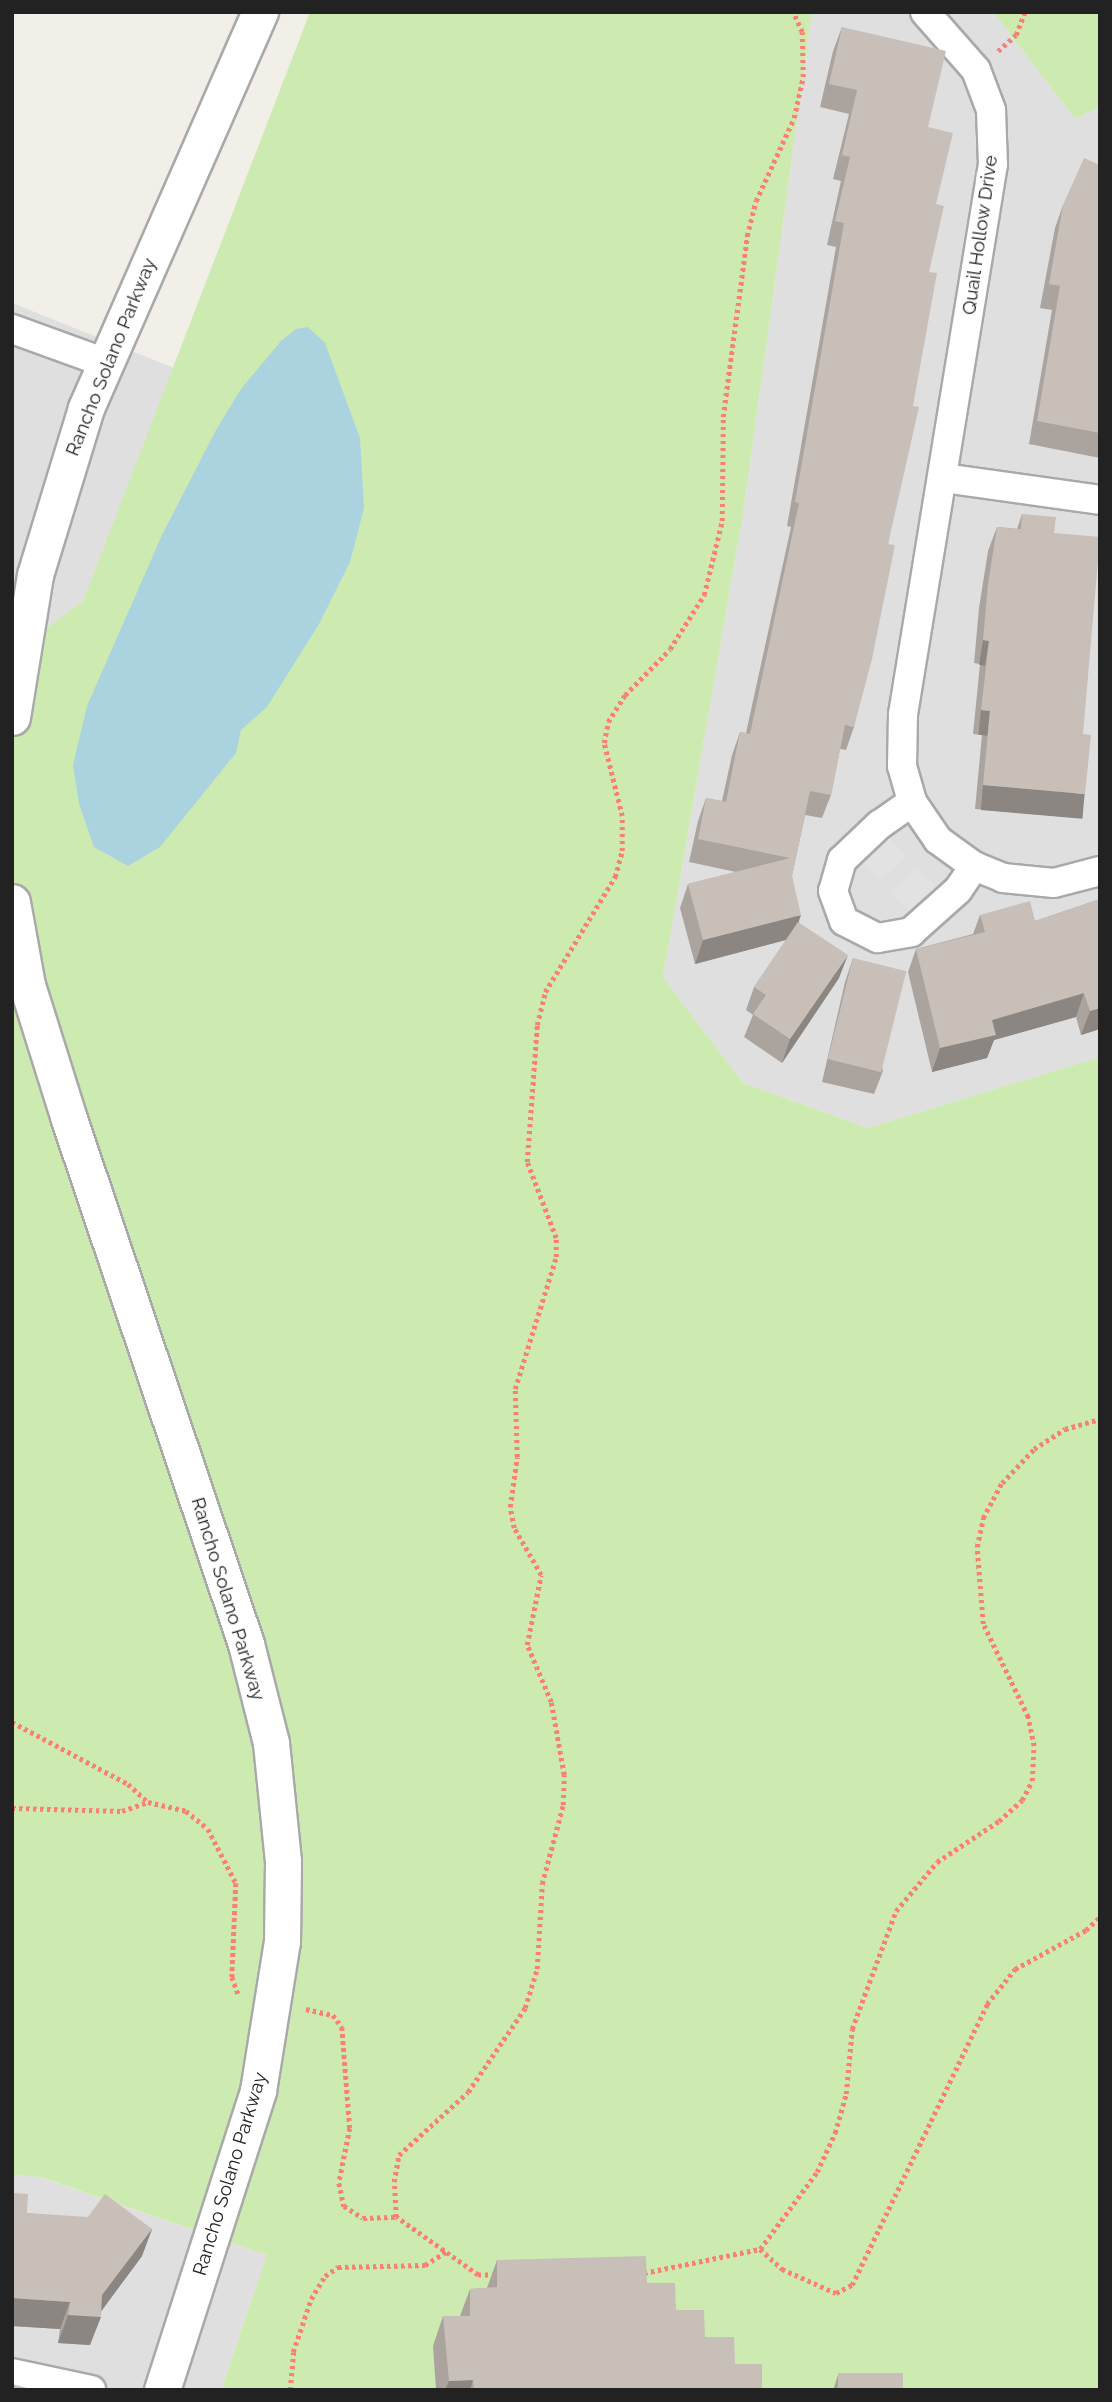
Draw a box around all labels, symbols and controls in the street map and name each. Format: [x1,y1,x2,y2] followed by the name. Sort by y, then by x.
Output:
[957,153,1003,317] street label: Quail Hollow Drive
[61,255,161,459] street label: Rancho Solano Parkway
[186,1495,270,1703] street label: Rancho Solano Parkway
[188,2070,272,2278] street label: Rancho Solano Parkway

